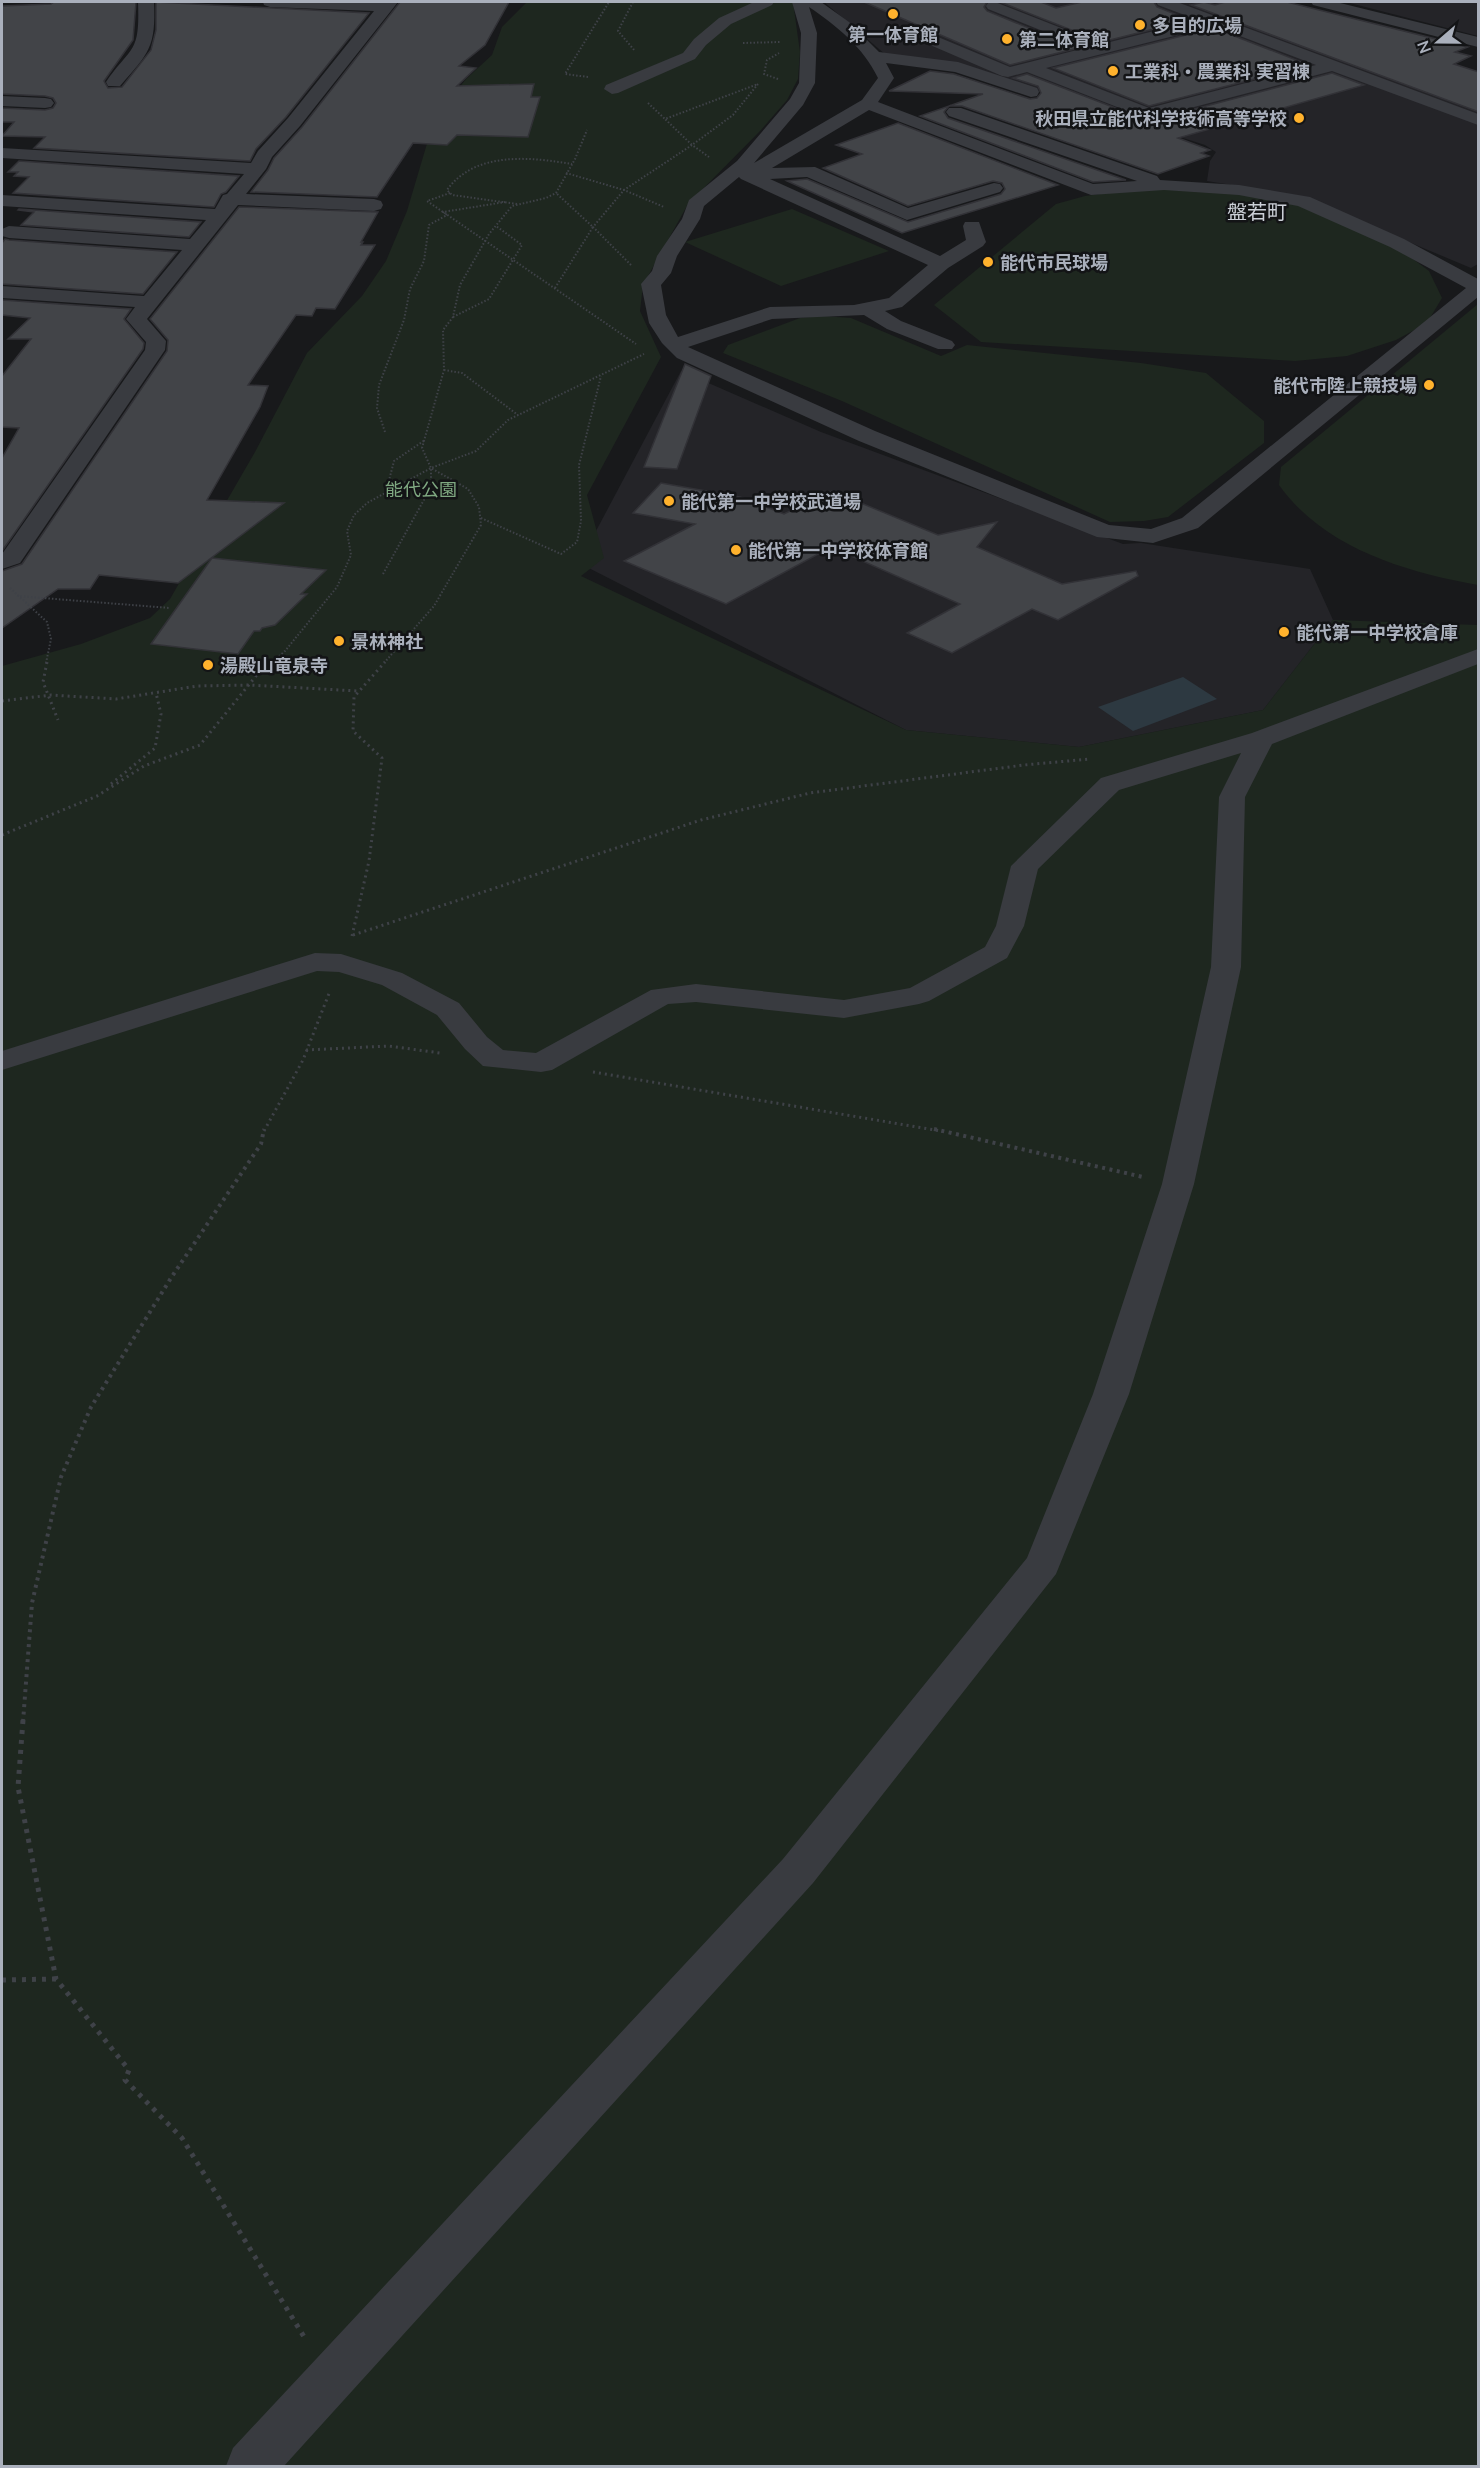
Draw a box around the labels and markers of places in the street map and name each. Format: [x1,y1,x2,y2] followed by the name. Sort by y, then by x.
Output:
[886,7,900,21] marker: 第一体育館
[1152,14,1242,37] place label: 多目的広場
[1133,18,1147,32] marker: 多目的広場
[848,23,938,46] place label: 第一体育館
[1019,28,1109,51] place label: 第二体育館
[1000,32,1014,46] marker: 第二体育館
[1125,60,1310,83] place label: 工業科・農業科 実習棟
[1106,64,1120,78] marker: 工業科・農業科 実習棟
[1035,107,1287,130] place label: 秋田県立能代科学技術高等学校
[1292,111,1306,125] marker: 秋田県立能代科学技術高等学校
[1000,251,1108,274] place label: 能代市民球場
[981,255,995,269] marker: 能代市民球場
[1273,374,1417,397] place label: 能代市陸上競技場
[1422,378,1436,392] marker: 能代市陸上競技場
[681,490,861,513] place label: 能代第一中学校武道場
[662,494,676,508] marker: 能代第一中学校武道場
[748,539,928,562] place label: 能代第一中学校体育館
[729,543,743,557] marker: 能代第一中学校体育館
[1296,621,1458,644] place label: 能代第一中学校倉庫
[1277,625,1291,639] marker: 能代第一中学校倉庫
[351,630,423,653] place label: 景林神社
[332,634,346,648] marker: 景林神社
[220,654,328,677] place label: 湯殿山竜泉寺
[201,658,215,672] marker: 湯殿山竜泉寺

